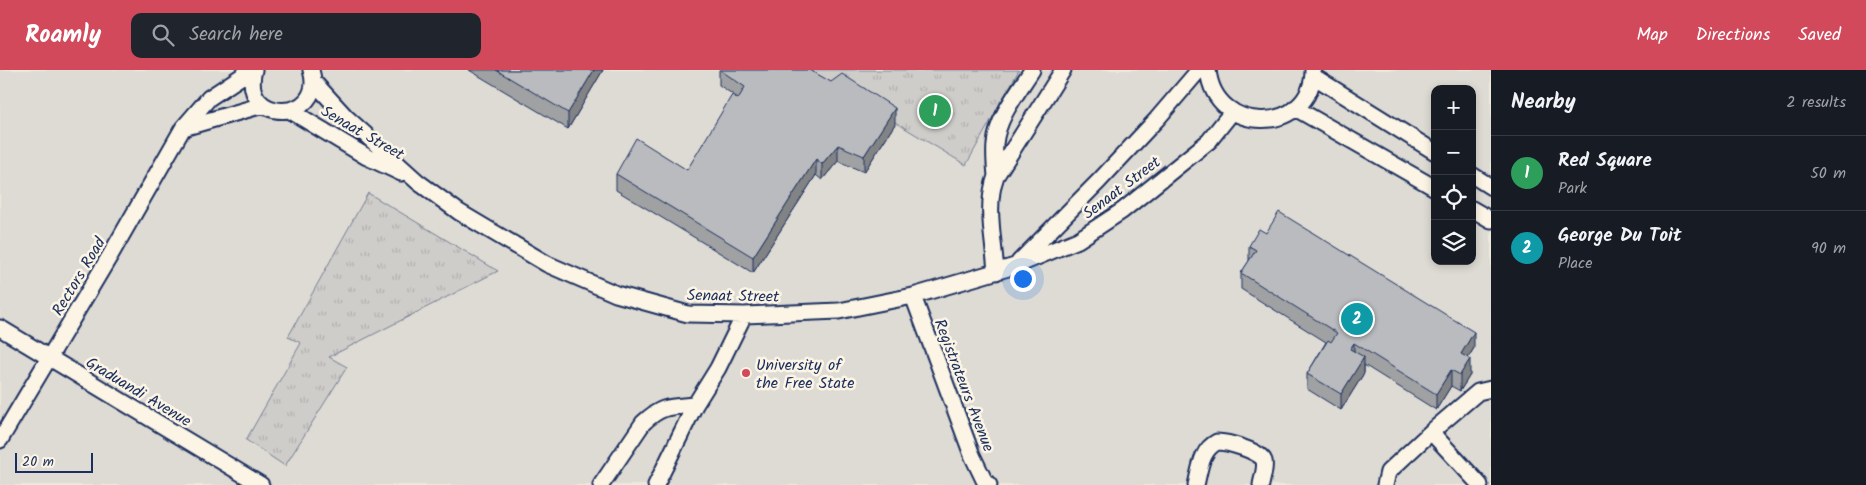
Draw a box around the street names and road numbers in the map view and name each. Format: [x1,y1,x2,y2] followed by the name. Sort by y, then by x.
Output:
[316,99,409,168] street label: Senaat Street
[1077,150,1167,226] street label: Senaat Street
[46,232,113,321] street label: Rectors Road
[687,283,780,310] street label: Senaat Street
[927,315,1000,456] street label: Registrateurs Avenue
[81,351,196,434] street label: Graduandi Avenue

